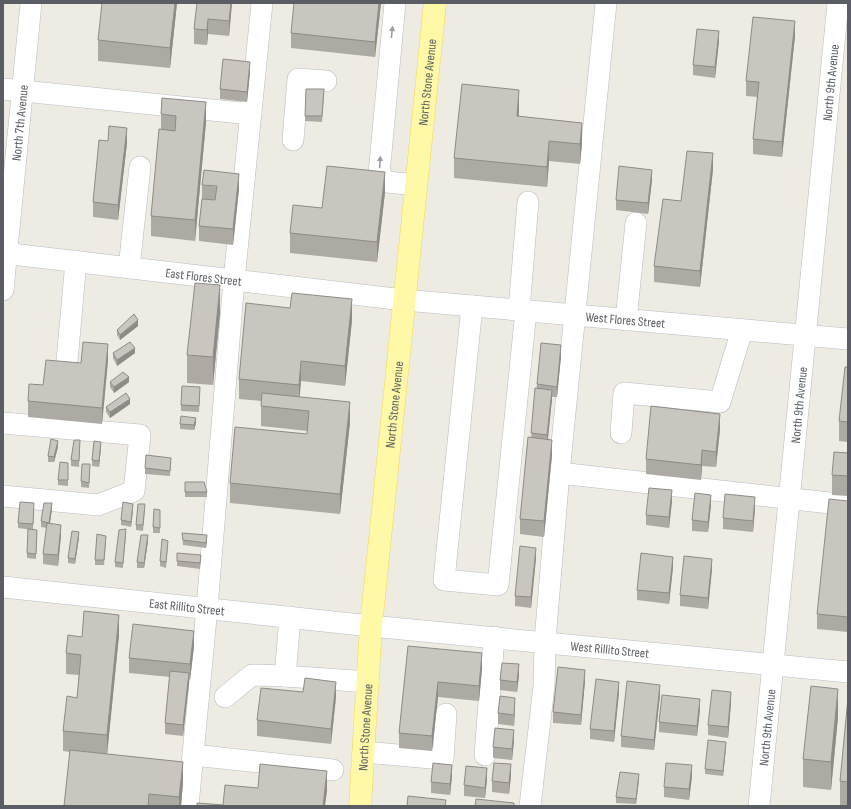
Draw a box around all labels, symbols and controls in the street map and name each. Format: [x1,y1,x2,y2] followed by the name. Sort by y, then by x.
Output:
[389,26,396,38] one-way arrow
[415,38,440,126] street label: North Stone Avenue
[819,44,843,122] street label: North 9th Avenue
[9,84,32,162] street label: North 7th Avenue
[376,156,383,168] one-way arrow
[165,265,243,290] street label: East Flores Street
[585,309,666,332] street label: West Flores Street
[382,360,407,449] street label: North Stone Avenue
[788,366,811,444] street label: North 9th Avenue
[148,596,225,619] street label: East Rillito Street
[570,638,650,662] street label: West Rillito Street
[355,683,376,771] street label: North Stone Avenue
[756,688,779,767] street label: North 9th Avenue

